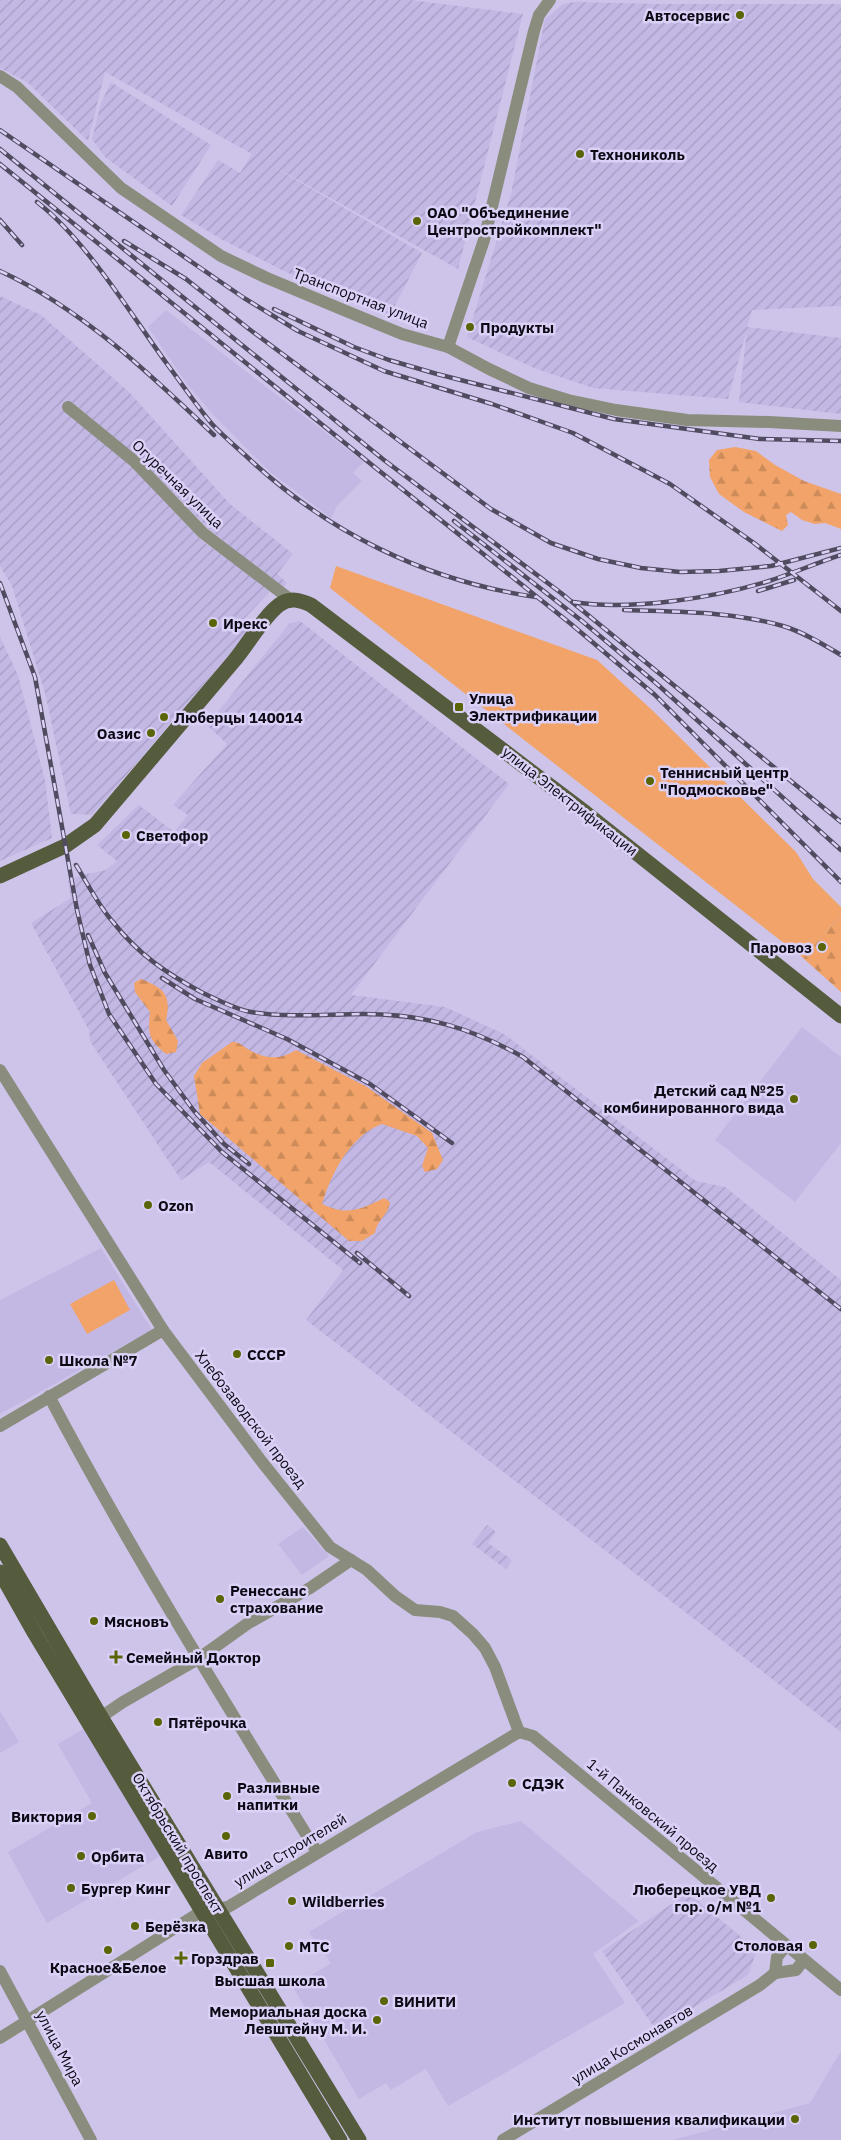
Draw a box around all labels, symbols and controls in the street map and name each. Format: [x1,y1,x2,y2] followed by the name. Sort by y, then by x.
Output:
[645,6,730,25] place label: Автосервис
[734,9,746,21] marker: Автосервис
[590,145,685,164] place label: Технониколь
[574,148,586,160] marker: Технониколь
[427,203,602,239] place label: ОАО "Объединение Центростройкомплект"
[411,215,423,227] marker: ОАО "Объединение Центростройкомплект"
[291,263,431,333] street label: Транспортная улица
[480,318,554,337] place label: Продукты
[464,321,476,333] marker: Продукты
[128,436,228,532] street label: Огуречная улица
[223,614,268,633] place label: Ирекс
[207,617,219,629] marker: Ирекс
[469,689,597,725] place label: Улица Электрификации
[453,701,465,713] marker: Улица Электрификации
[174,708,303,727] place label: Люберцы 140014
[158,711,170,723] marker: Люберцы 140014
[97,724,141,743] place label: Оазис
[145,727,157,739] marker: Оазис
[498,742,642,860] street label: улица Электрификации
[660,763,789,799] place label: Теннисный центр "Подмосковье"
[644,775,656,787] marker: Теннисный центр "Подмосковье"
[136,826,208,845] place label: Светофор
[120,829,132,841] marker: Светофор
[750,938,812,957] place label: Паровоз
[816,941,828,953] marker: Паровоз
[604,1081,784,1117] place label: Детский сад №25 комбинированного вида
[788,1093,800,1105] marker: Детский сад №25 комбинированного вида
[158,1196,194,1215] place label: Ozon
[142,1199,154,1211] marker: Ozon
[247,1345,286,1364] place label: СССР
[191,1346,311,1492] street label: Хлебозаводской проезд
[231,1348,243,1360] marker: СССР
[59,1351,138,1370] place label: Школа №7
[43,1354,55,1366] marker: Школа №7
[230,1581,324,1617] place label: Ренессанс страхование
[214,1593,226,1605] marker: Ренессанс страхование
[104,1612,169,1631] place label: Мясновъ
[88,1615,100,1627] marker: Мясновъ
[126,1648,261,1667] place label: Семейный Доктор
[110,1651,122,1663] marker: Семейный Доктор
[168,1713,247,1732] place label: Пятёрочка
[152,1716,164,1728] marker: Пятёрочка
[583,1754,723,1876] street label: 1-й Панковский проезд
[128,1769,228,1917] street label: Октябрьский проспект
[522,1774,564,1793] place label: СДЭК
[506,1777,518,1789] marker: СДЭК
[237,1778,320,1814] place label: Разливные напитки
[221,1790,233,1802] marker: Разливные напитки
[11,1807,82,1826] place label: Виктория
[230,1809,350,1891] street label: улица Строителей
[86,1810,98,1822] marker: Виктория
[220,1830,232,1842] marker: Авито
[204,1844,248,1863] place label: Авито
[91,1847,145,1866] place label: Орбита
[75,1850,87,1862] marker: Орбита
[81,1879,171,1898] place label: Бургер Кинг
[633,1880,761,1916] place label: Люберецкое УВД гор. о/м №1
[65,1882,77,1894] marker: Бургер Кинг
[302,1892,385,1911] place label: Wildberries
[765,1892,777,1904] marker: Люберецкое УВД гор. о/м №1
[286,1895,298,1907] marker: Wildberries
[145,1917,206,1936] place label: Берёзка
[129,1920,141,1932] marker: Берёзка
[734,1936,803,1955] place label: Столовая
[299,1937,330,1956] place label: МТС
[807,1939,819,1951] marker: Столовая
[283,1940,295,1952] marker: МТС
[102,1944,114,1956] marker: Красное&Белое
[191,1949,259,1968] place label: Горздрав
[175,1952,187,1964] marker: Горздрав
[264,1957,276,1969] marker: Высшая школа
[50,1958,166,1977] place label: Красное&Белое
[215,1971,326,1990] place label: Высшая школа
[394,1992,456,2011] place label: ВИНИТИ
[378,1995,390,2007] marker: ВИНИТИ
[568,2000,696,2088] street label: улица Космонавтов
[209,2002,367,2038] place label: Мемориальная доска Левштейну М. И.
[32,2007,88,2089] street label: улица Мира
[371,2014,383,2026] marker: Мемориальная доска Левштейну М. И.
[513,2110,785,2129] place label: Институт повышения квалификации
[789,2113,801,2125] marker: Институт повышения квалификации

